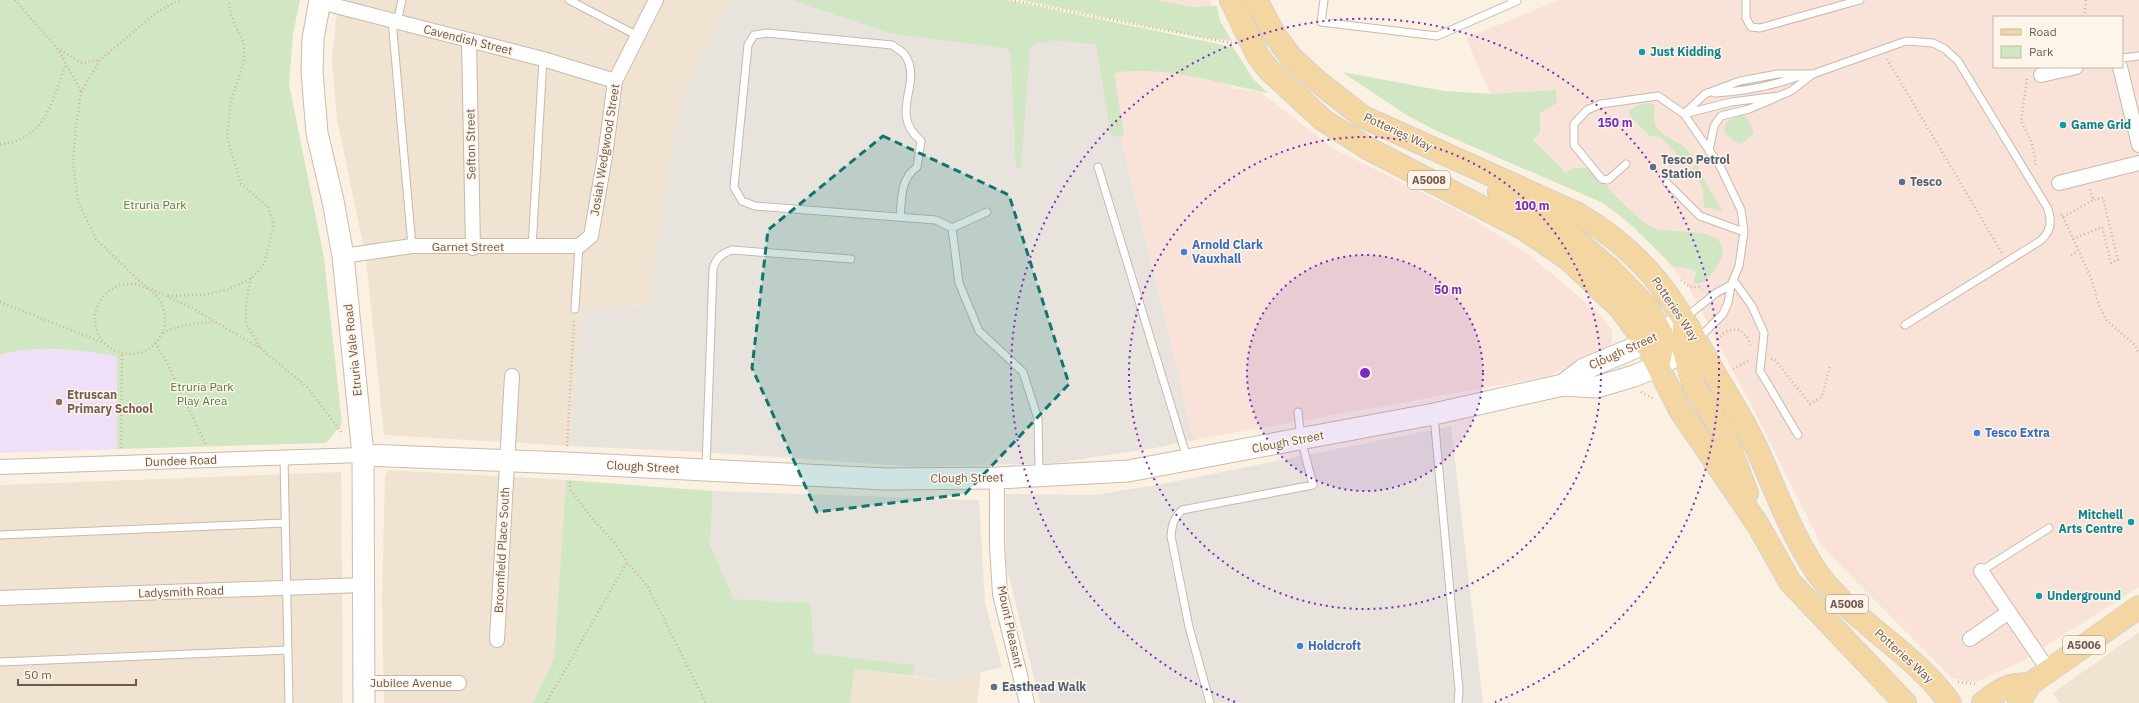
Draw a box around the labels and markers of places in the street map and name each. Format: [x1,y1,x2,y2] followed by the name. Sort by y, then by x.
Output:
[1650,44,1721,59] place label: Just Kidding
[1637,47,1647,57] marker: Just Kidding
[2071,117,2131,132] place label: Game Grid
[2058,120,2068,130] marker: Game Grid
[1661,152,1730,181] place label: Tesco Petrol Station
[1648,162,1658,172] marker: Tesco Petrol Station
[1910,174,1942,189] place label: Tesco
[1897,177,1907,187] marker: Tesco
[1192,237,1263,266] place label: Arnold Clark Vauxhall
[1179,247,1189,257] marker: Arnold Clark Vauxhall
[1358,366,1372,380] centre of rings
[67,387,153,416] place label: Etruscan Primary School
[54,397,64,407] marker: Etruscan Primary School
[1985,425,2050,440] place label: Tesco Extra
[1972,428,1982,438] marker: Tesco Extra
[2059,507,2123,536] place label: Mitchell Arts Centre
[2126,517,2136,527] marker: Mitchell Arts Centre
[2047,588,2121,603] place label: Underground
[2034,591,2044,601] marker: Underground
[1308,638,1361,653] place label: Holdcroft
[1295,641,1305,651] marker: Holdcroft
[1002,679,1086,694] place label: Easthead Walk
[989,682,999,692] marker: Easthead Walk

